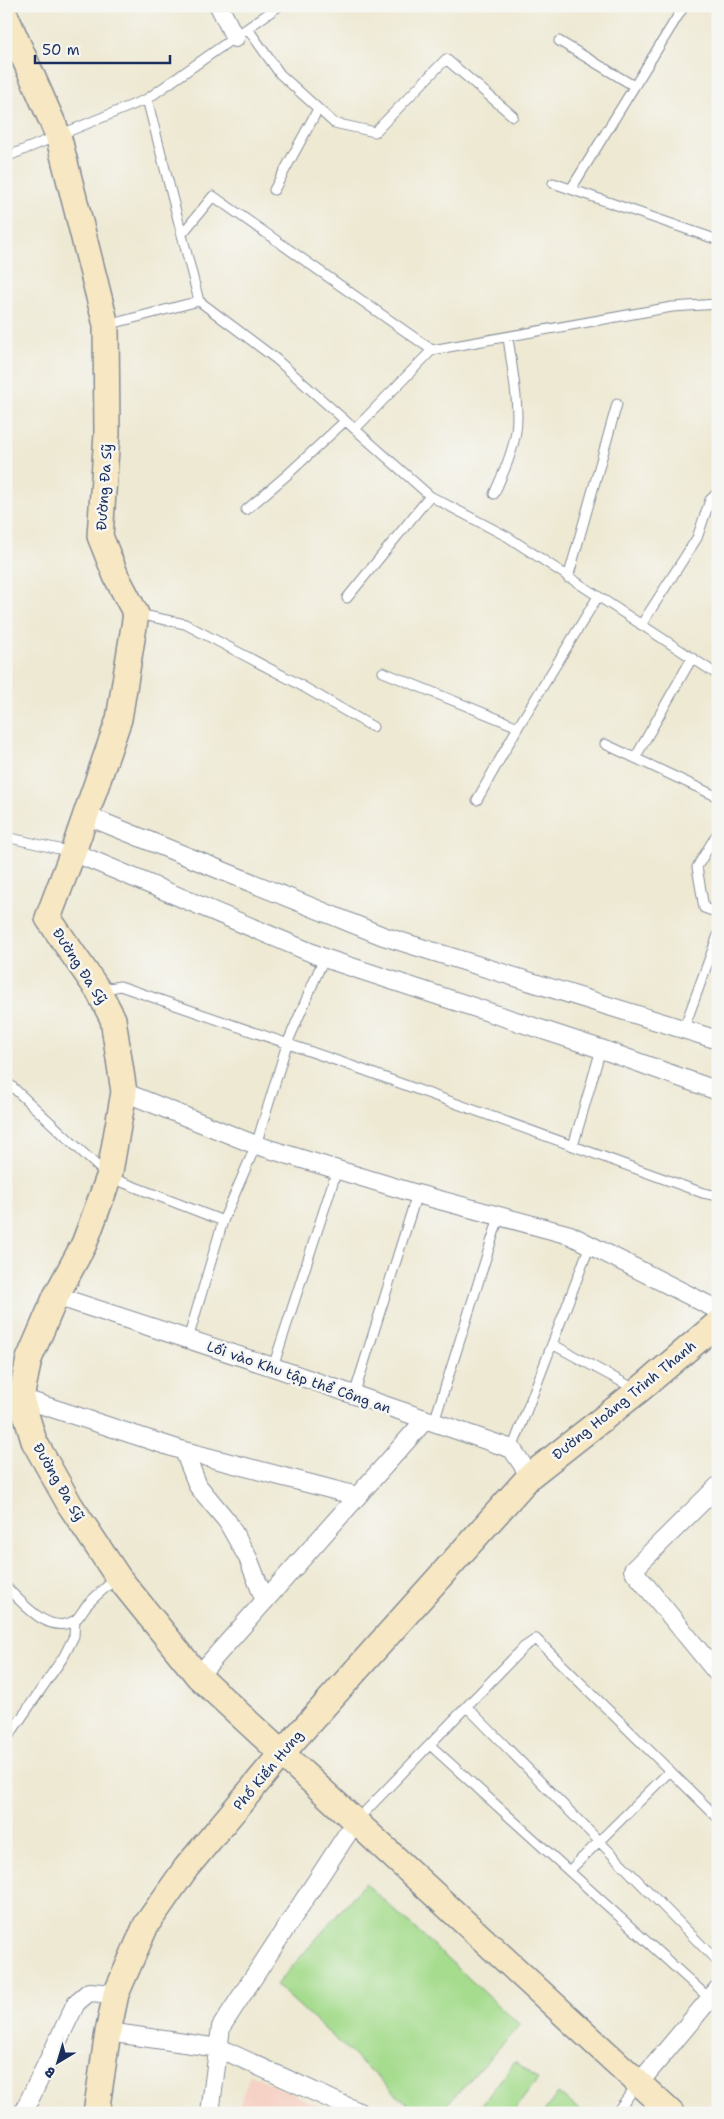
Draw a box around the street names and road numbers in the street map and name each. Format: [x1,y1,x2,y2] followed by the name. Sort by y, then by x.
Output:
[92,443,116,531] street label: Đường Đa Sỹ
[49,925,111,1007] street label: Đường Đa Sỹ
[548,1336,700,1464] street label: Đường Hoàng Trình Thanh
[204,1337,394,1417] street label: Lối vào Khu tập thể Công an
[29,1440,89,1524] street label: Đường Đa Sỹ
[229,1726,307,1814] street label: Phố Kiến Hưng

